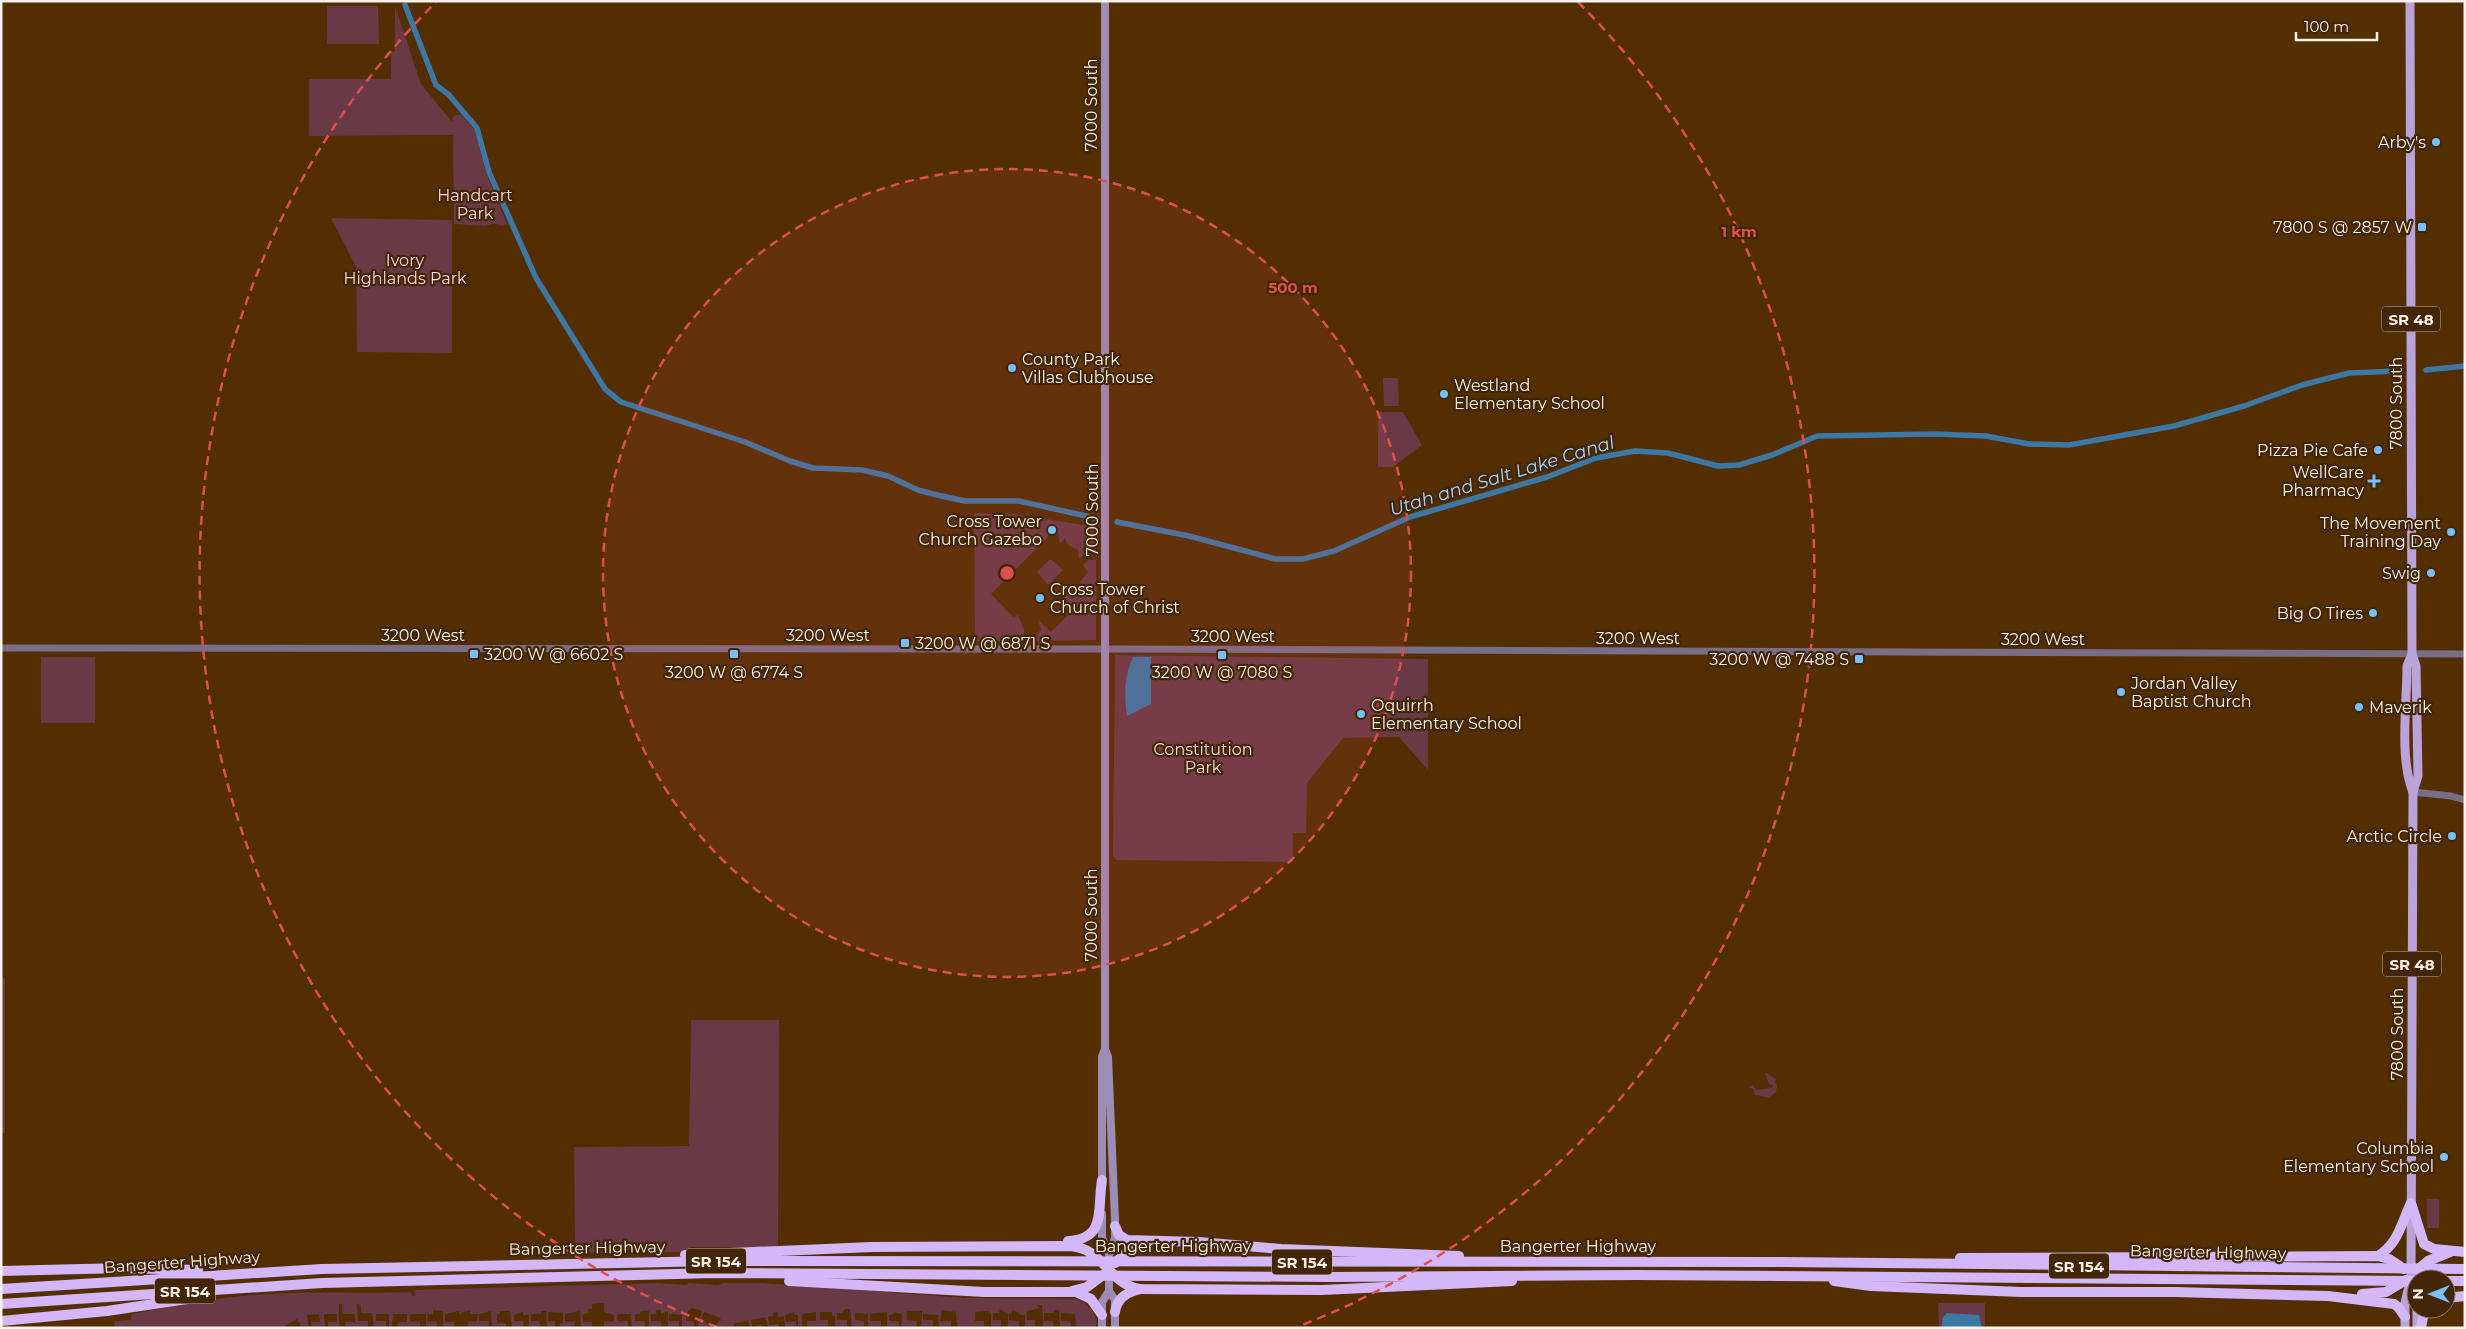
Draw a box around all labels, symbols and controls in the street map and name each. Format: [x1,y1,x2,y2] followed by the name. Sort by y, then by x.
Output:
[2296,10,2377,42] scale bar
[2304,17,2349,36] text: 100 m
[1082,58,1101,152] street label: 7000 South
[2378,133,2426,152] place label: Arby's
[2430,136,2442,148] marker: Arby's
[437,186,513,223] park label: Handcart Park
[2273,218,2412,237] place label: 7800 S @ 2857 W
[2416,221,2428,233] marker: 7800 S @ 2857 W
[1721,222,1757,241] text: 1 km
[343,251,467,288] park label: Ivory Highlands Park
[1268,278,1318,297] text: 500 m
[2382,306,2440,332] road number: SR 48
[1022,350,1154,387] place label: County Park Villas Clubhouse
[2387,357,2406,449] street label: 7800 South
[1006,362,1018,374] marker: County Park Villas Clubhouse
[1454,376,1605,413] place label: Westland Elementary School
[1438,388,1450,400] marker: Westland Elementary School
[1387,431,1617,521] water label: Utah and Salt Lake Canal
[2257,441,2368,460] place label: Pizza Pie Cafe
[2372,444,2384,456] marker: Pizza Pie Cafe
[1083,463,1102,557] street label: 7000 South
[2282,463,2364,500] place label: WellCare Pharmacy
[2368,475,2380,487] marker: WellCare Pharmacy
[919,512,1042,549] place label: Cross Tower Church Gazebo
[2320,514,2441,551] place label: The Movement Training Day
[1046,524,1058,536] marker: Cross Tower Church Gazebo
[2445,526,2457,538] marker: The Movement Training Day
[998,564,1016,582] centre of rings
[2382,564,2421,583] place label: Swig
[2425,567,2437,579] marker: Swig
[1050,580,1180,617] place label: Cross Tower Church of Christ
[1034,592,1046,604] marker: Cross Tower Church of Christ
[2277,604,2363,623] place label: Big O Tires
[2367,607,2379,619] marker: Big O Tires
[381,626,466,645] street label: 3200 West
[786,626,871,645] street label: 3200 West
[1191,627,1276,646] street label: 3200 West
[1596,629,1681,648] street label: 3200 West
[2001,630,2086,649] street label: 3200 West
[915,634,1051,653] place label: 3200 W @ 6871 S
[899,637,911,649] marker: 3200 W @ 6871 S
[484,645,623,664] place label: 3200 W @ 6602 S
[468,648,480,660] marker: 3200 W @ 6602 S
[728,648,740,660] marker: 3200 W @ 6774 S
[1216,649,1228,661] marker: 3200 W @ 7080 S
[1709,650,1849,669] place label: 3200 W @ 7488 S
[1853,653,1865,665] marker: 3200 W @ 7488 S
[665,663,803,682] place label: 3200 W @ 6774 S
[1152,663,1292,682] place label: 3200 W @ 7080 S
[2130,674,2251,711] place label: Jordan Valley Baptist Church
[2115,686,2127,698] marker: Jordan Valley Baptist Church
[1371,696,1522,733] place label: Oquirrh Elementary School
[2369,698,2432,717] place label: Maverik
[2353,701,2365,713] marker: Maverik
[1355,708,1367,720] marker: Oquirrh Elementary School
[1153,740,1253,777] park label: Constitution Park
[2346,827,2442,846] place label: Arctic Circle
[2446,830,2458,842] marker: Arctic Circle
[1082,868,1101,962] street label: 7000 South
[2383,952,2441,976] road number: SR 48
[2388,988,2407,1080] street label: 7800 South
[2283,1139,2434,1176] place label: Columbia Elementary School
[2438,1151,2450,1163] marker: Columbia Elementary School
[509,1237,666,1259] street label: Bangerter Highway
[1095,1237,1252,1256] street label: Bangerter Highway
[1500,1237,1657,1256] street label: Bangerter Highway
[2130,1241,2287,1263] street label: Bangerter Highway
[103,1247,261,1277] street label: Bangerter Highway
[686,1248,746,1274] road number: SR 154
[1272,1250,1332,1274] road number: SR 154
[2049,1254,2109,1278] road number: SR 154
[2406,1269,2456,1319] north arrow
[155,1278,215,1304] road number: SR 154
[2409,1288,2427,1300] text: N

